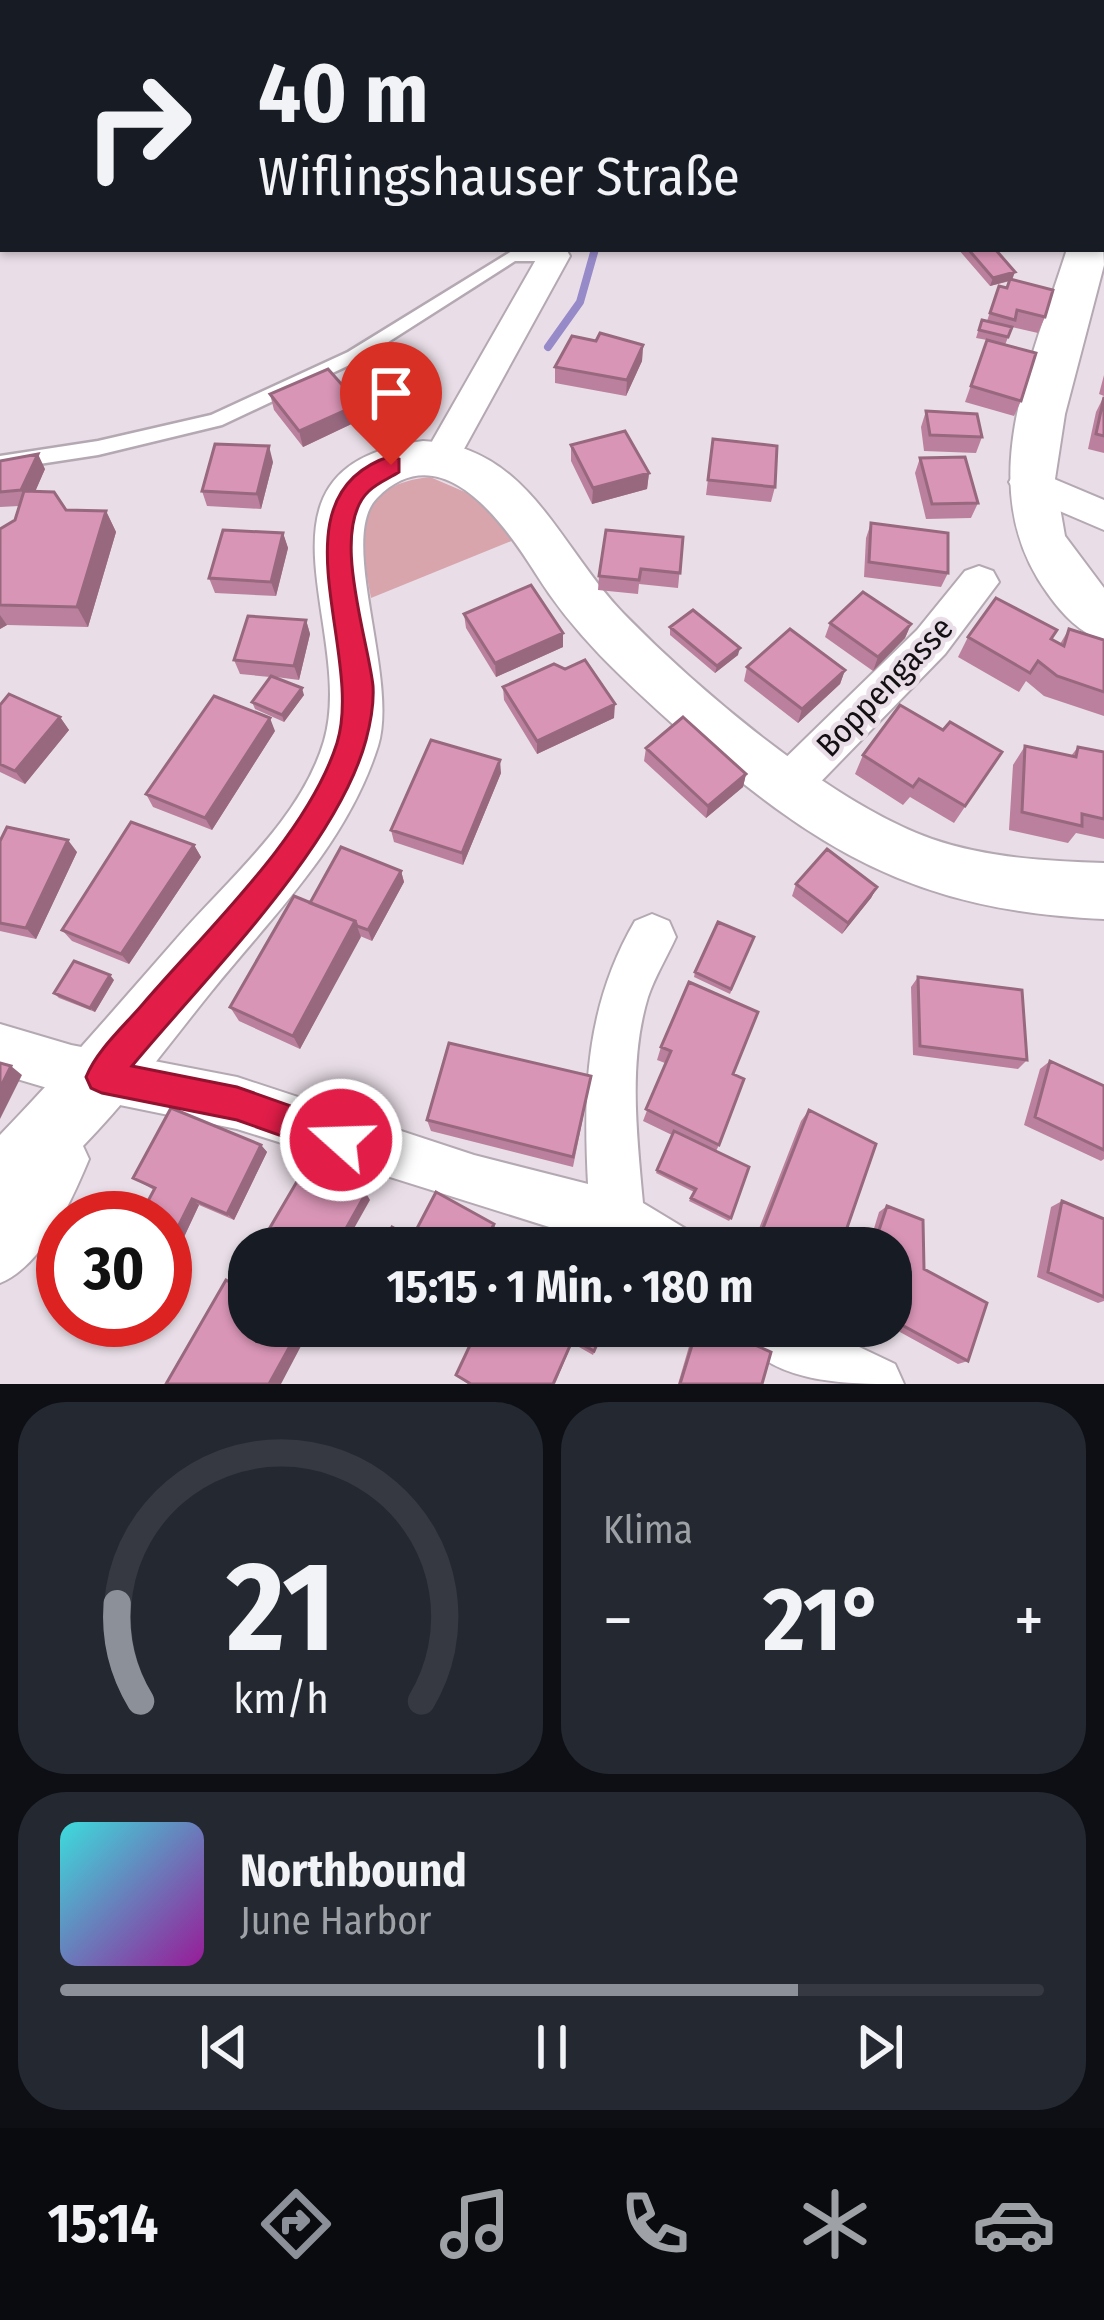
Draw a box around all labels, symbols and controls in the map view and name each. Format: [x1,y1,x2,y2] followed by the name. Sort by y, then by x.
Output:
[258,43,429,144] text: 40 m
[60,48,216,204] icon: right
[258,145,740,209] text: Wiflingshauser Straße
[340,342,442,465] pin
[358,360,424,426] icon: arrive
[808,608,961,765] street label: Boppengasse
[278,1077,404,1203] position arrow
[36,1191,192,1347] speed limit sign: 30
[387,1260,753,1314] text: 15:15 · 1 Min. · 180 m
[603,1507,693,1553] text: Klima
[225,1533,335,1683] text: 21
[763,1566,884,1674] text: 21°
[603,1581,633,1660] text: −
[1014,1581,1044,1660] text: +
[233,1673,328,1724] text: km/h
[240,1844,467,1898] text: Northbound
[240,1898,431,1944] text: June Harbor
[191,2014,257,2080] icon: previous
[519,2014,585,2080] icon: pause
[847,2014,913,2080] icon: next
[254,2182,338,2266] icon: directions
[433,2182,517,2266] icon: music
[613,2182,697,2266] icon: phone
[793,2182,877,2266] icon: climate
[972,2182,1056,2266] icon: car
[48,2192,158,2256] text: 15:14

